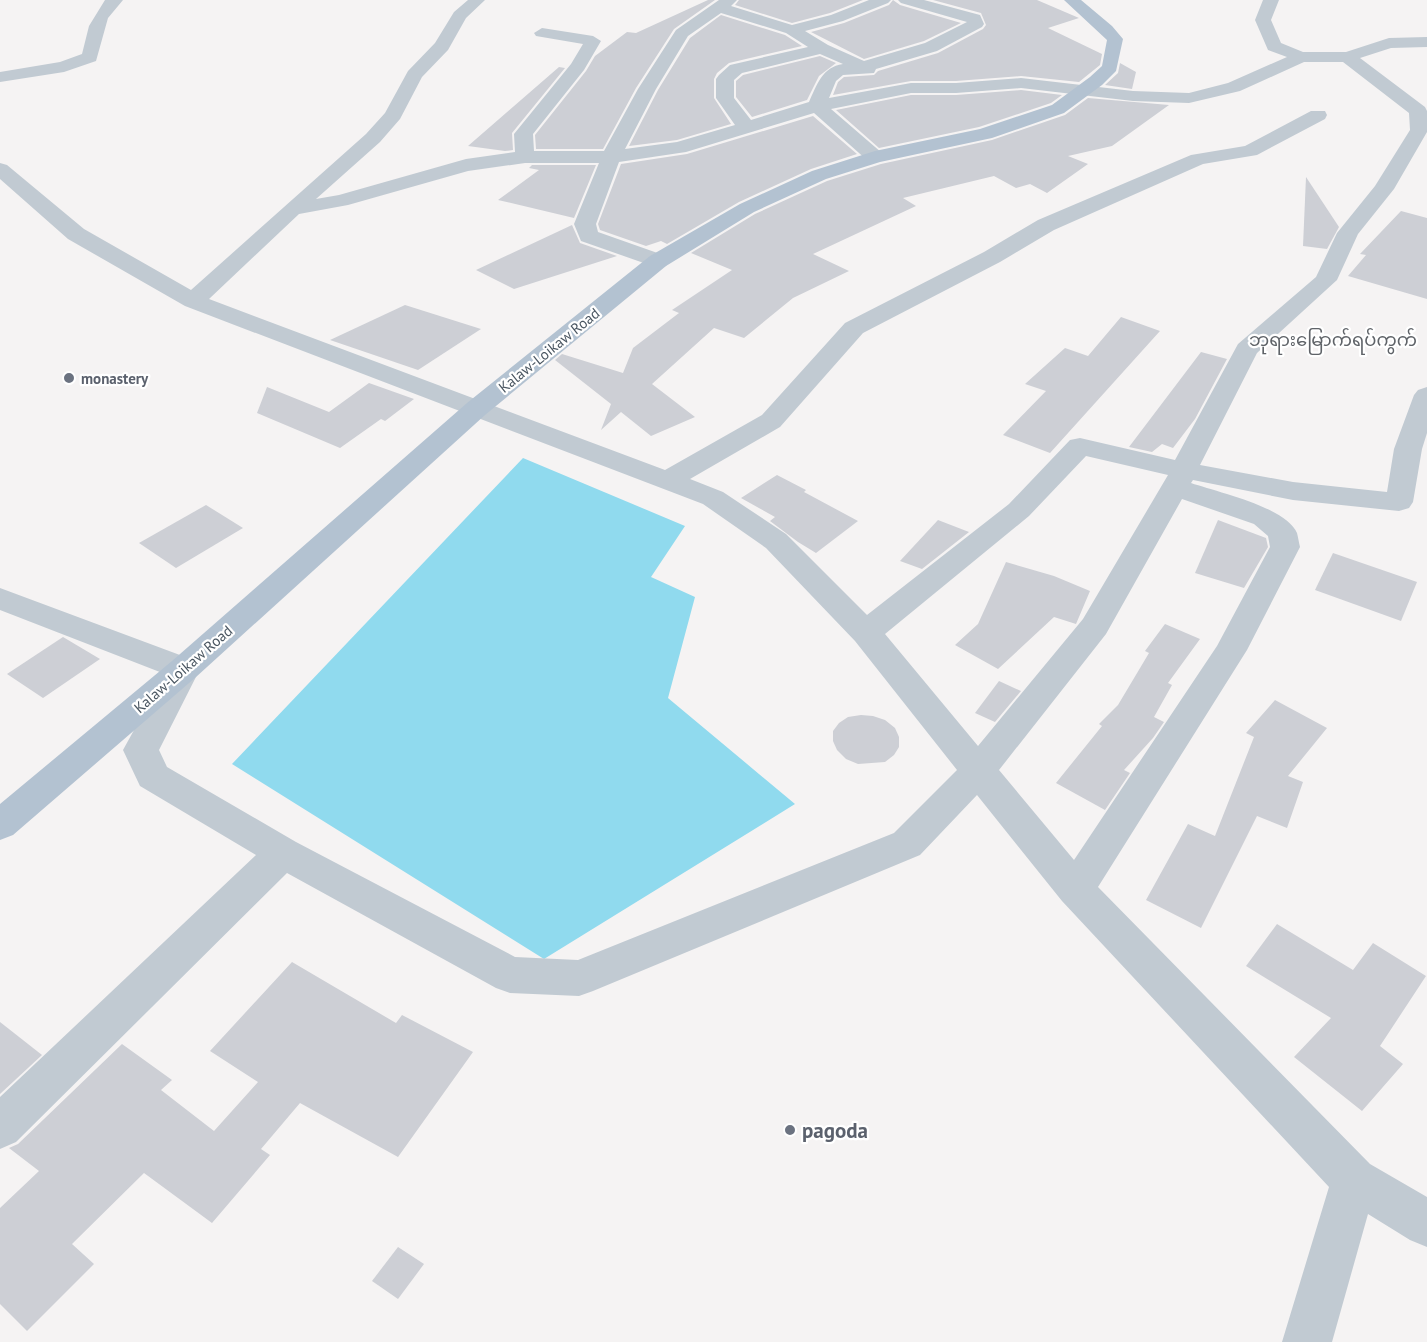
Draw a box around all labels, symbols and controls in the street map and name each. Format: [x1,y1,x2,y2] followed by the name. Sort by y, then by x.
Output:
[495,303,603,397] street label: Kalaw-Loikaw Road
[1249,327,1417,355] district label: ဘုရားမြောက်ရပ်ကွက်
[81,369,149,388] place label: monastery
[62,371,76,385] marker: monastery
[130,621,236,717] street label: Kalaw-Loikaw Road
[802,1117,868,1144] place label: pagoda
[783,1123,797,1137] marker: pagoda

